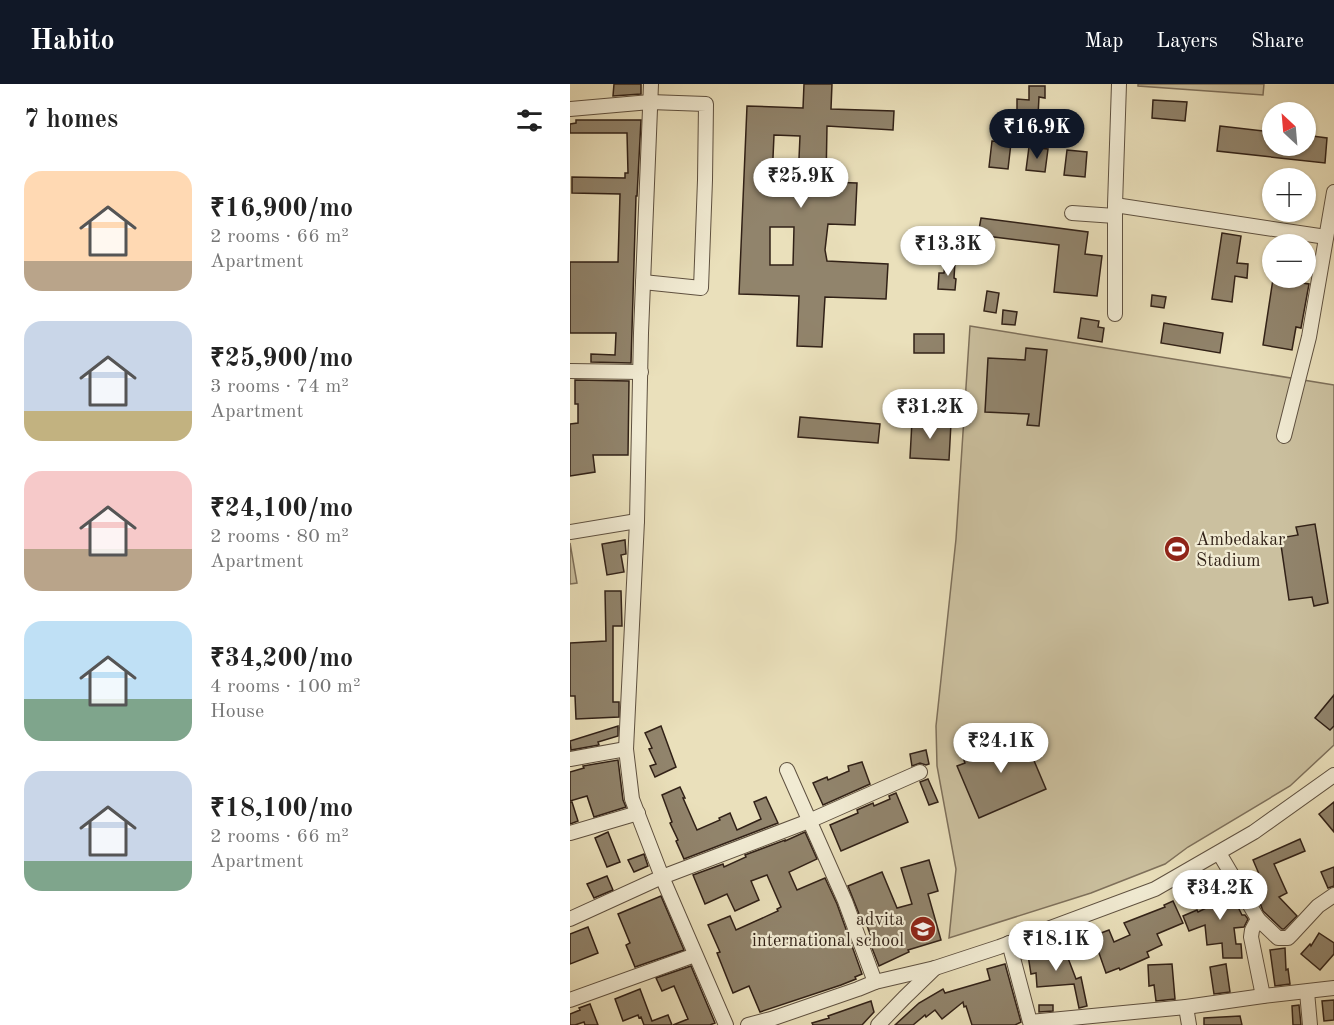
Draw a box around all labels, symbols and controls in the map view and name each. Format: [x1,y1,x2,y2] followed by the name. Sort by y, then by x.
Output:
[30,28,115,56] text: Habito
[1084,31,1123,52] text: Map
[1156,31,1218,52] text: Layers
[1251,31,1304,52] text: Share
[1262,102,1316,156] north arrow
[1262,102,1316,288] map controls
[513,104,546,137] icon: filters
[24,107,118,133] text: 7 homes
[988,109,1086,160] pin: ₹16.9K
[1003,118,1071,138] text: ₹16.9K
[752,158,850,209] pin: ₹25.9K
[767,167,835,187] text: ₹25.9K
[1262,168,1316,222] button: +
[72,195,144,267] icon: home
[210,196,353,222] text: ₹16,900/mo
[899,226,997,277] pin: ₹13.3K
[210,227,349,247] text: 2 rooms · 66 m²
[1262,234,1316,288] button: −
[914,235,982,255] text: ₹13.3K
[210,252,304,272] text: Apartment
[72,345,144,417] icon: home
[210,346,353,372] text: ₹25,900/mo
[210,377,349,397] text: 3 rooms · 74 m²
[881,389,979,440] pin: ₹31.2K
[896,398,964,418] text: ₹31.2K
[210,402,304,422] text: Apartment
[72,495,144,567] icon: home
[210,496,353,522] text: ₹24,100/mo
[210,527,349,547] text: 2 rooms · 80 m²
[1196,531,1286,570] place label: Ambedakar Stadium
[1162,534,1192,564] sports icon: Ambedakar Stadium
[210,552,304,572] text: Apartment
[72,645,144,717] icon: home
[210,646,353,672] text: ₹34,200/mo
[210,677,360,697] text: 4 rooms · 100 m²
[210,702,264,722] text: House
[952,723,1050,774] pin: ₹24.1K
[967,732,1035,752] text: ₹24.1K
[72,795,144,867] icon: home
[210,796,353,822] text: ₹18,100/mo
[210,827,349,847] text: 2 rooms · 66 m²
[210,852,304,872] text: Apartment
[1171,870,1269,921] pin: ₹34.2K
[1186,879,1254,899] text: ₹34.2K
[752,911,904,950] place label: advita international school
[908,914,938,944] school or university icon: advita international school
[1007,921,1105,972] pin: ₹18.1K
[1022,930,1090,950] text: ₹18.1K

